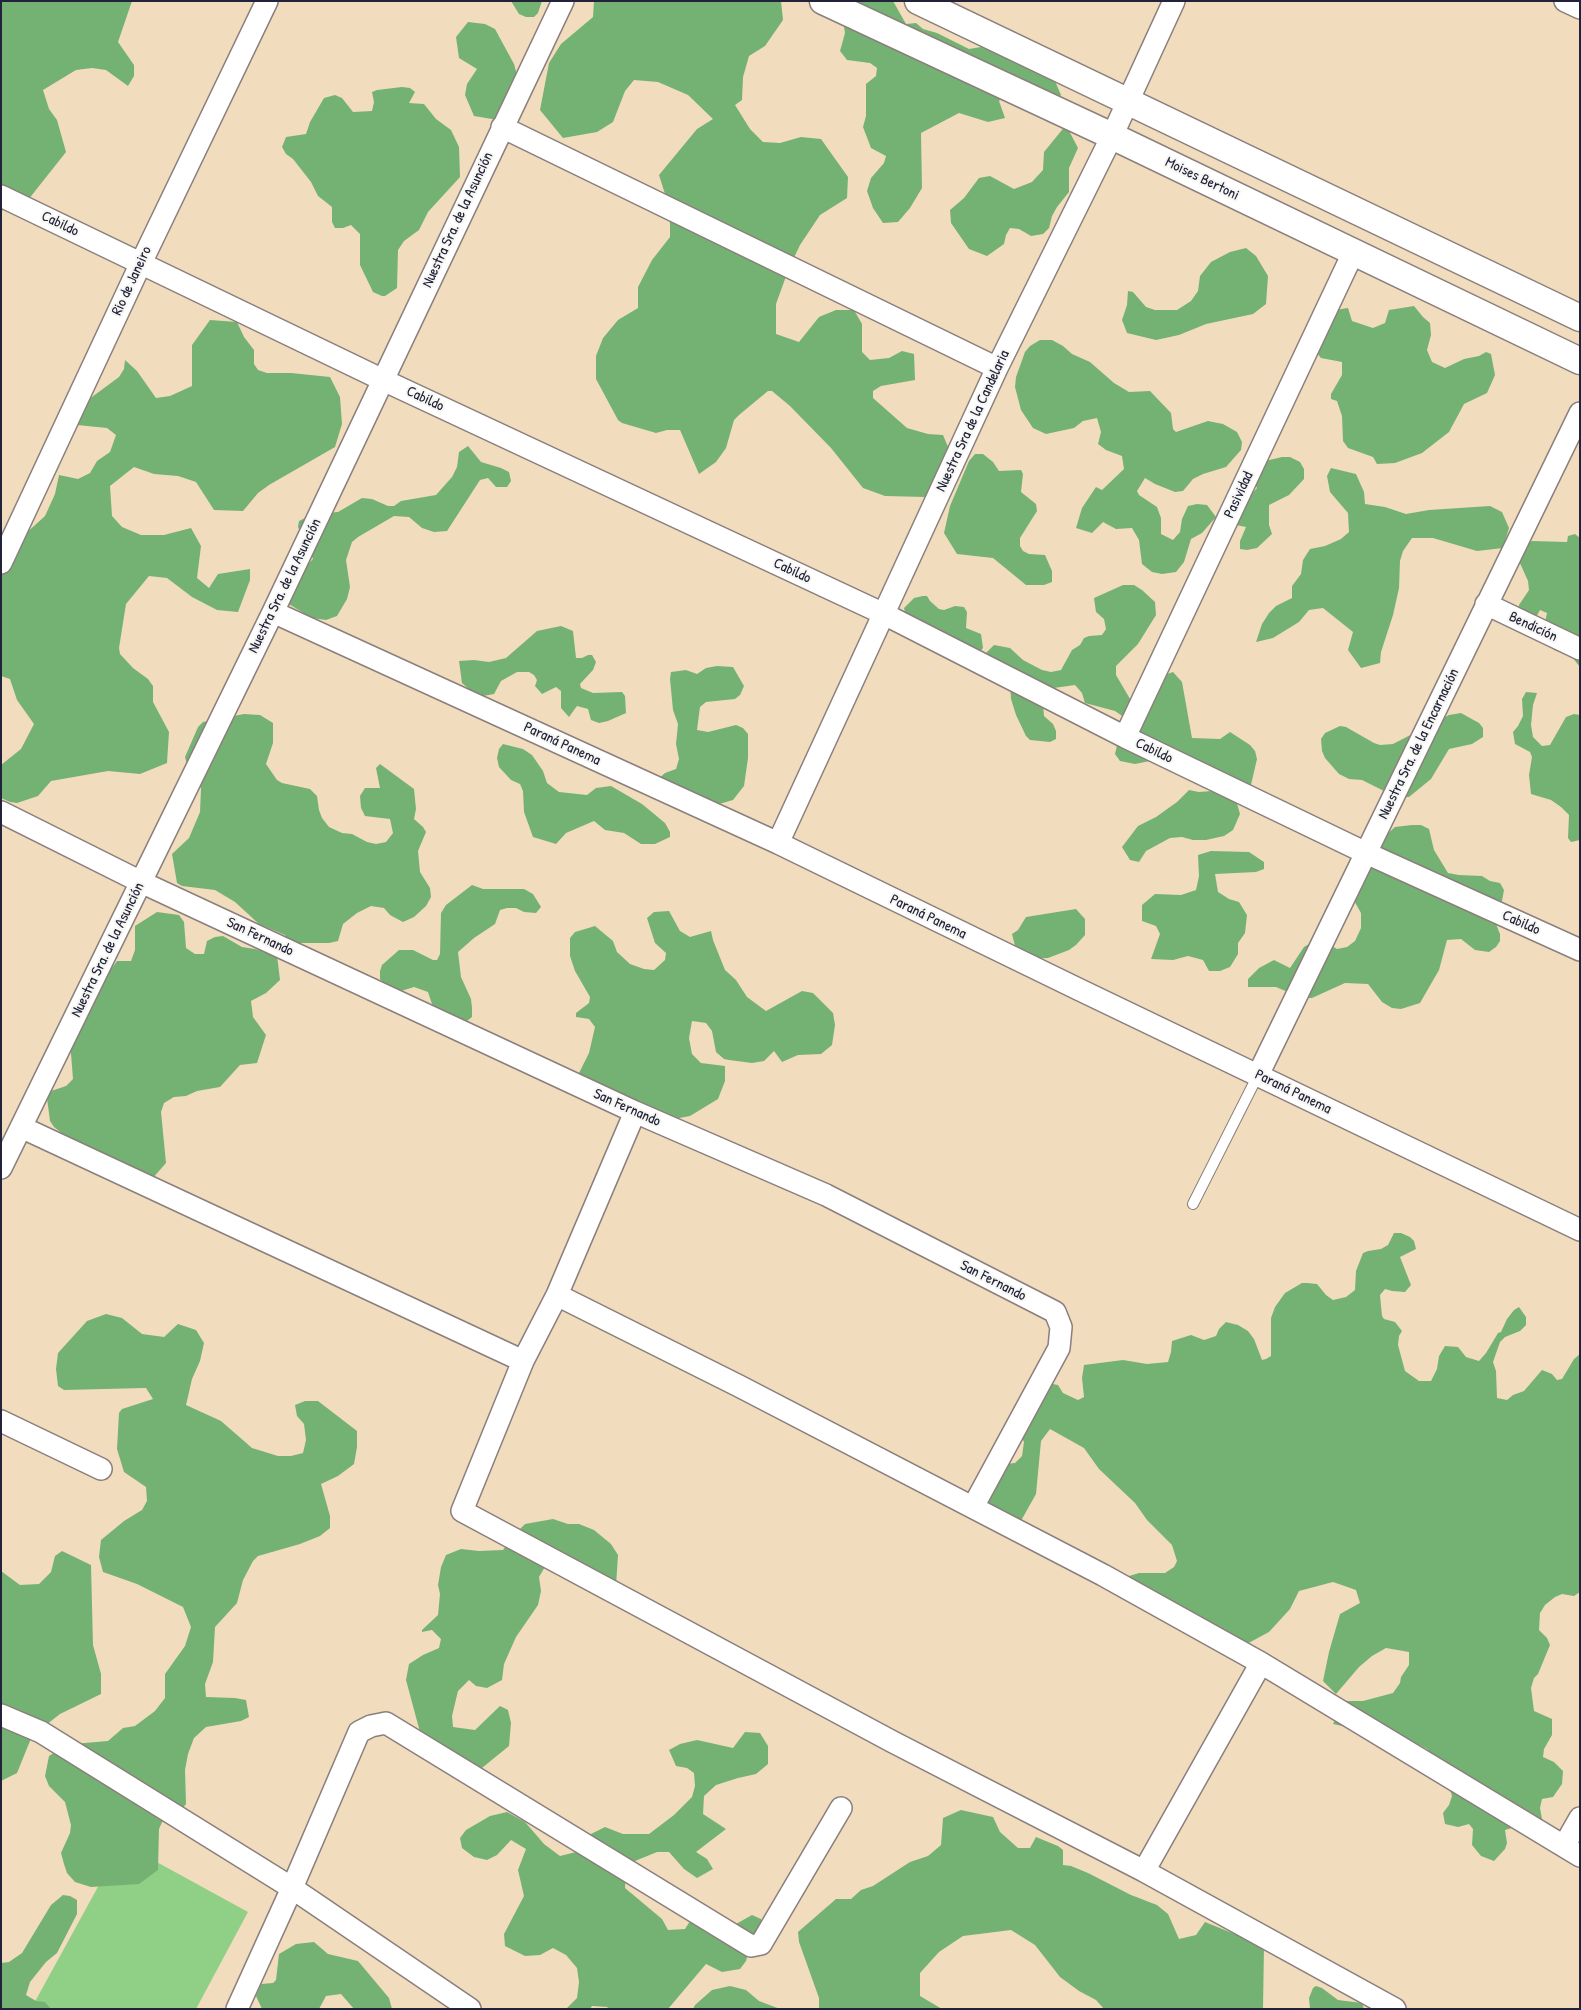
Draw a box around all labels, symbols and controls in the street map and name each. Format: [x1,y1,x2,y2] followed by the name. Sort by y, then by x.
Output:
[419,149,497,291] street label: Nuestra Sra. de la Asunción
[1162,153,1242,205] street label: Moises Bertoni
[38,207,82,241] street label: Cabildo
[108,244,156,318] street label: Rio de Janeiro
[932,347,1014,495] street label: Nuestra Sra de la Candelaria
[403,382,447,416] street label: Cabildo
[1220,469,1258,521] street label: Pasividad
[245,516,325,656] street label: Nuestra Sra. de la Asunción
[770,554,814,588] street label: Cabildo
[1506,608,1560,646] street label: Bendición
[1375,666,1463,822] street label: Nuestra Sra. de la Encarnación
[521,718,603,770] street label: Paraná Panema
[1132,734,1176,768] street label: Cabildo
[68,880,148,1020] street label: Nuestra Sra. de la Asunción
[887,891,969,943] street label: Paraná Panema
[1499,907,1543,939] street label: Cabildo
[224,914,296,960] street label: San Fernando
[1252,1066,1334,1118] street label: Paraná Panema
[591,1085,663,1131] street label: San Fernando
[957,1257,1029,1305] street label: San Fernando

